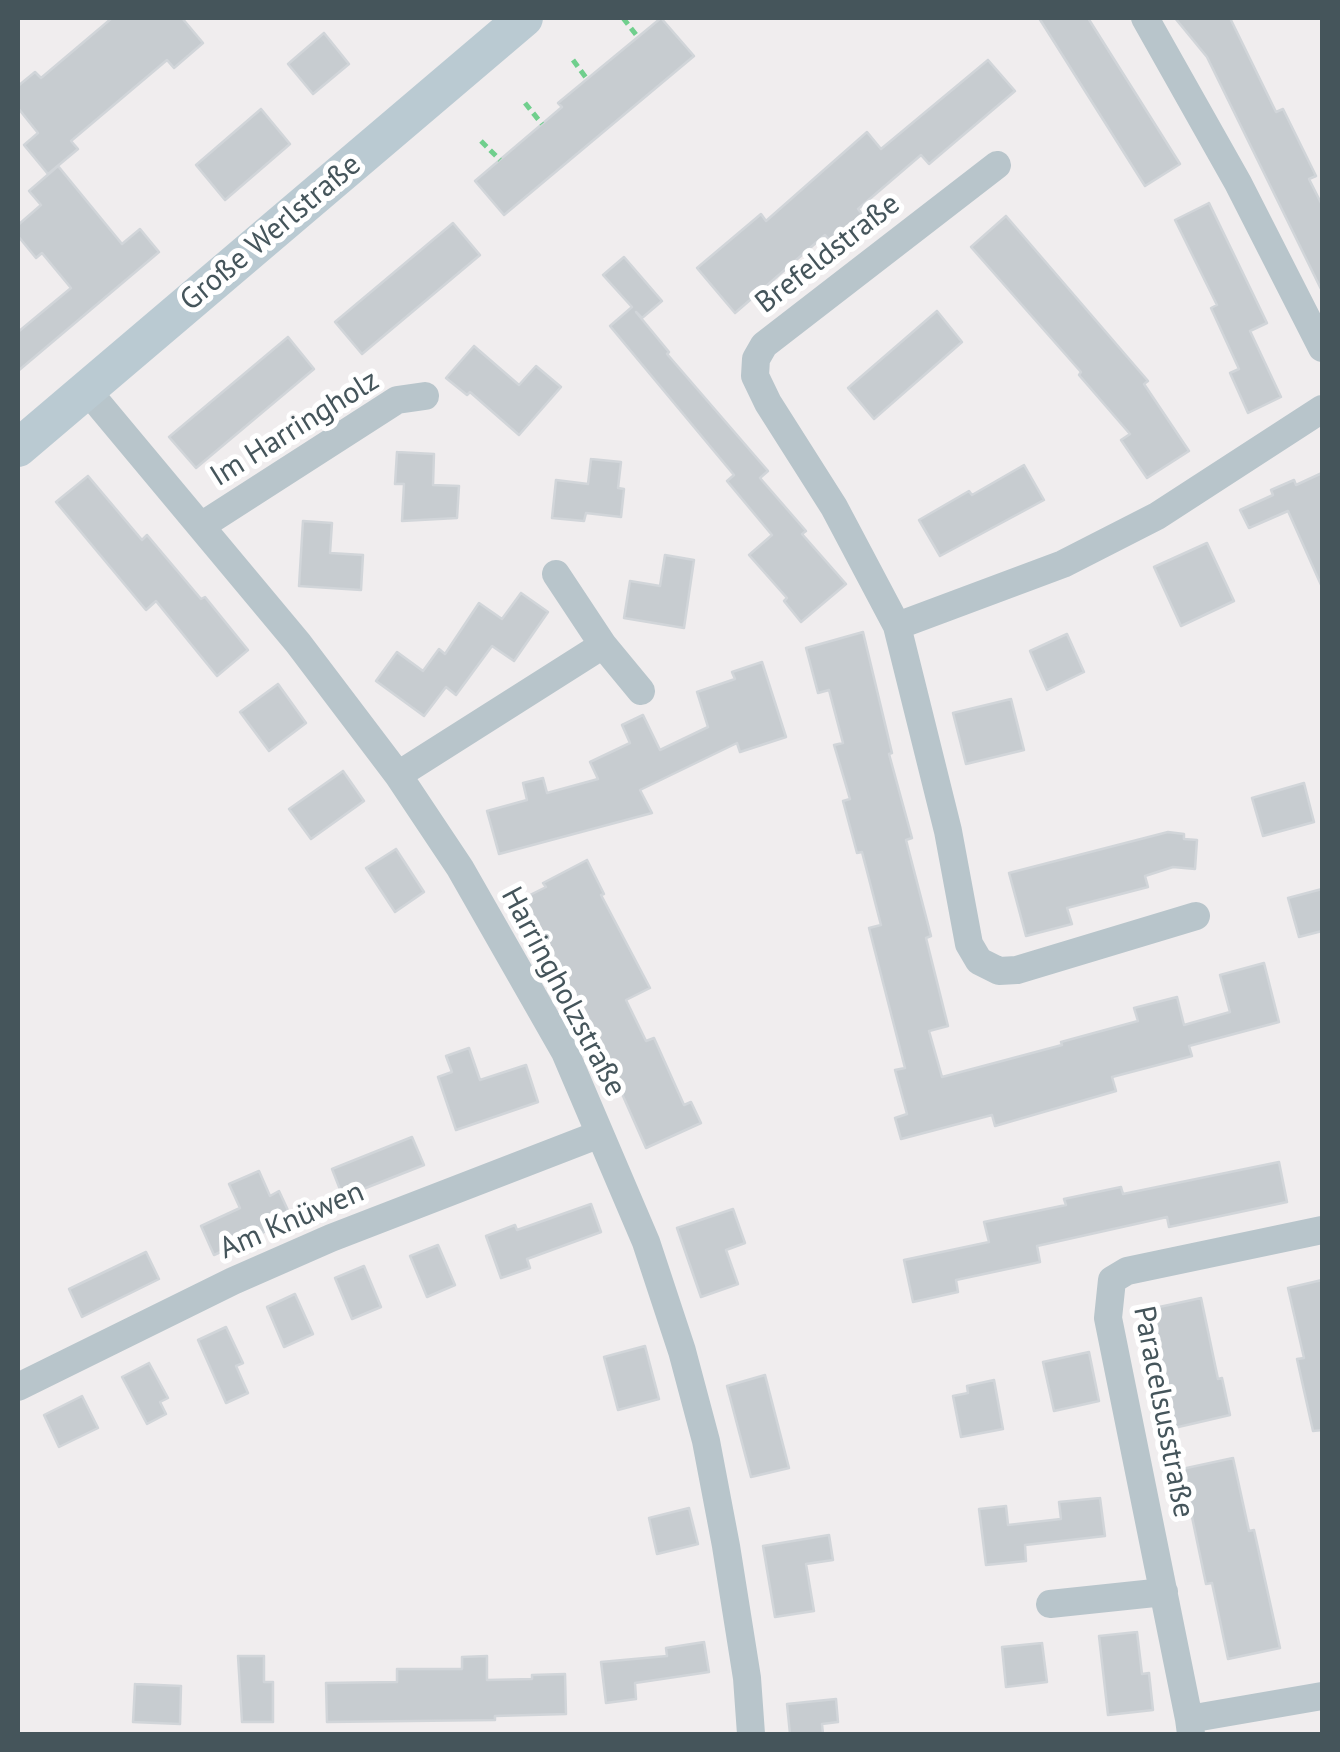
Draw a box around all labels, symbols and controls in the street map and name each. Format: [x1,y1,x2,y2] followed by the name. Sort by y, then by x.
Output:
[174,147,368,319] street label: Große Werlstraße
[749,186,907,322] street label: Brefeldstraße
[204,363,386,495] street label: Im Harringholz
[493,881,633,1103] street label: Harringholzstraße
[214,1174,370,1268] street label: Am Knüwen
[1125,1303,1201,1521] street label: Paracelsusstraße

